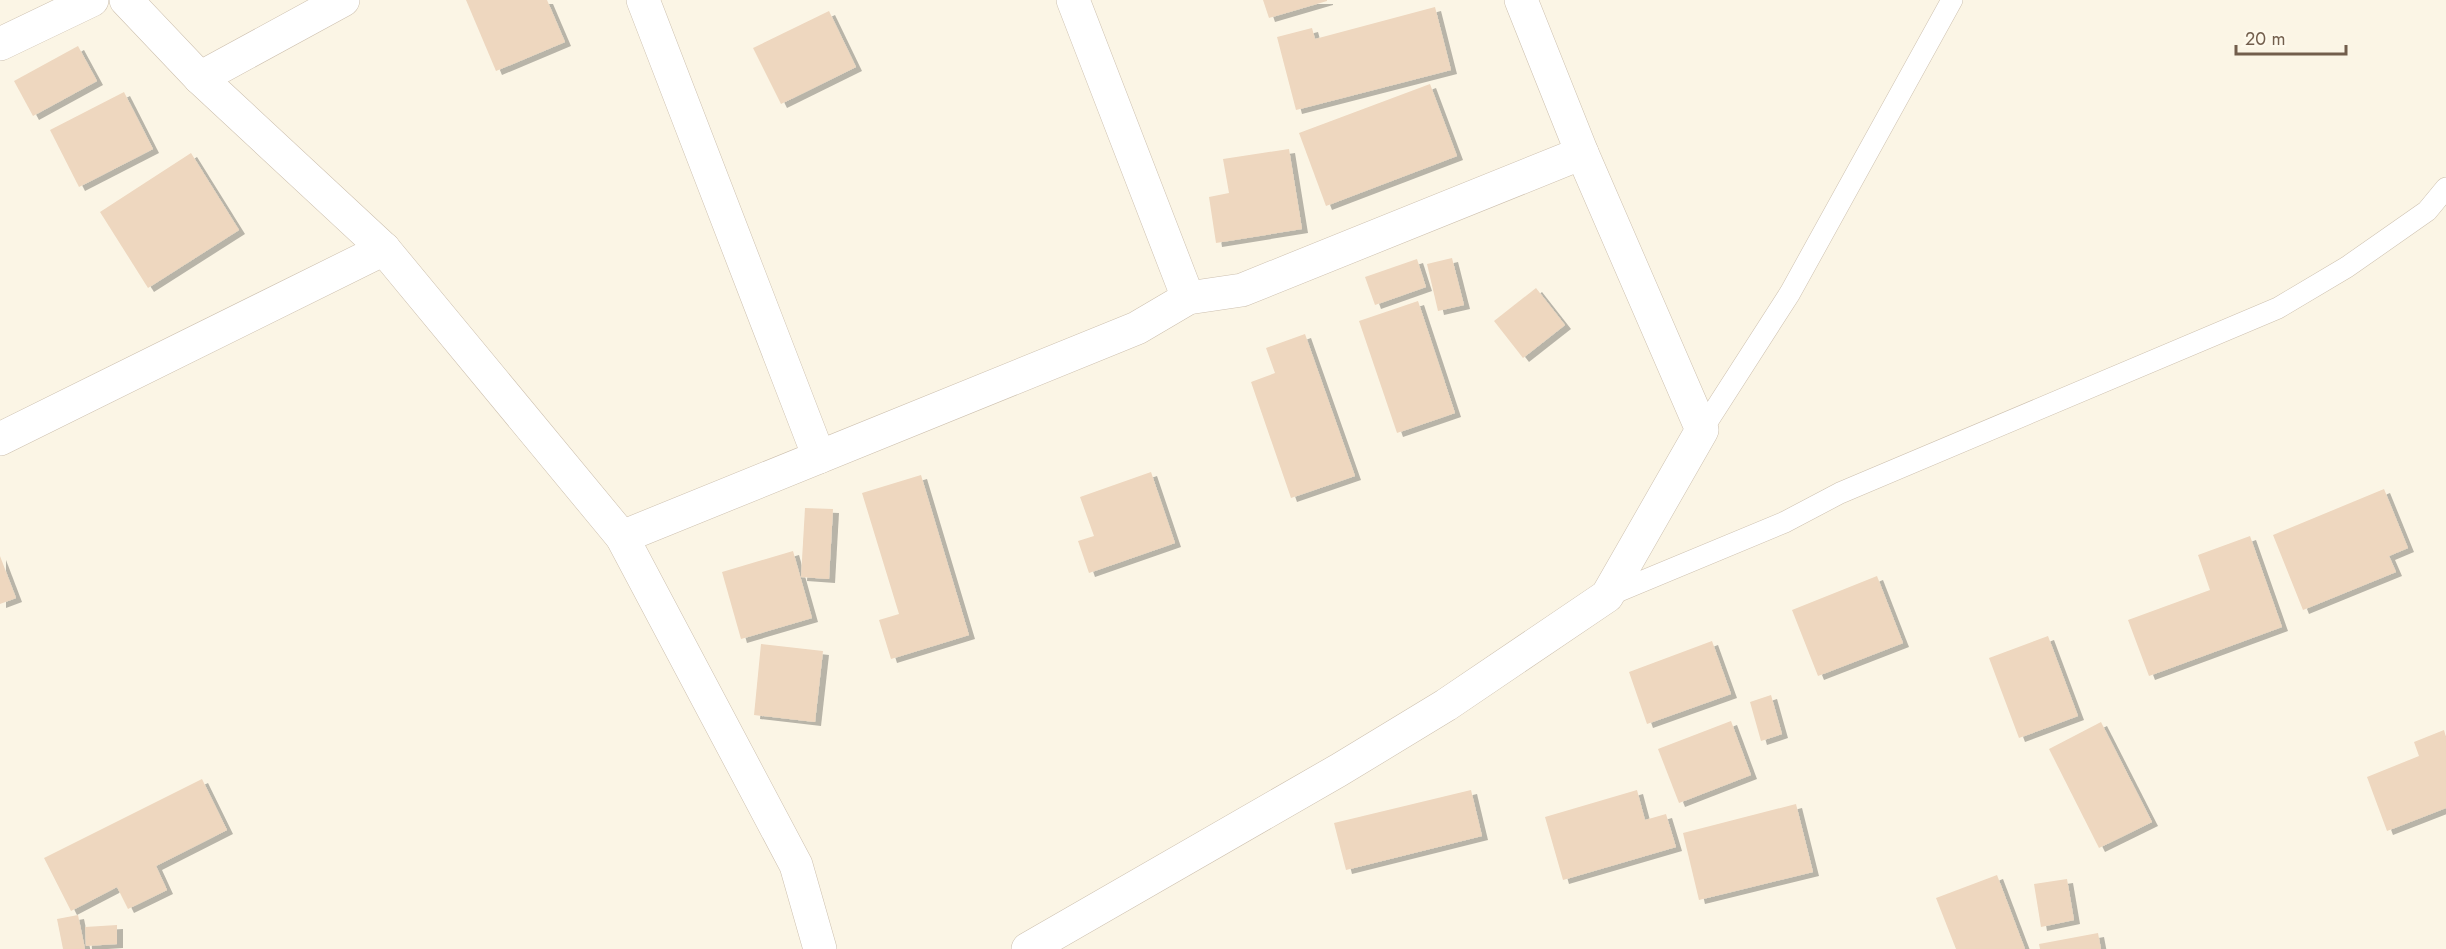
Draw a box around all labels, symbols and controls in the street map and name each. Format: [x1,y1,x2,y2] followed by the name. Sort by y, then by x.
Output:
[2236,18,2346,56] scale bar
[2245,26,2285,52] text: 20 m

